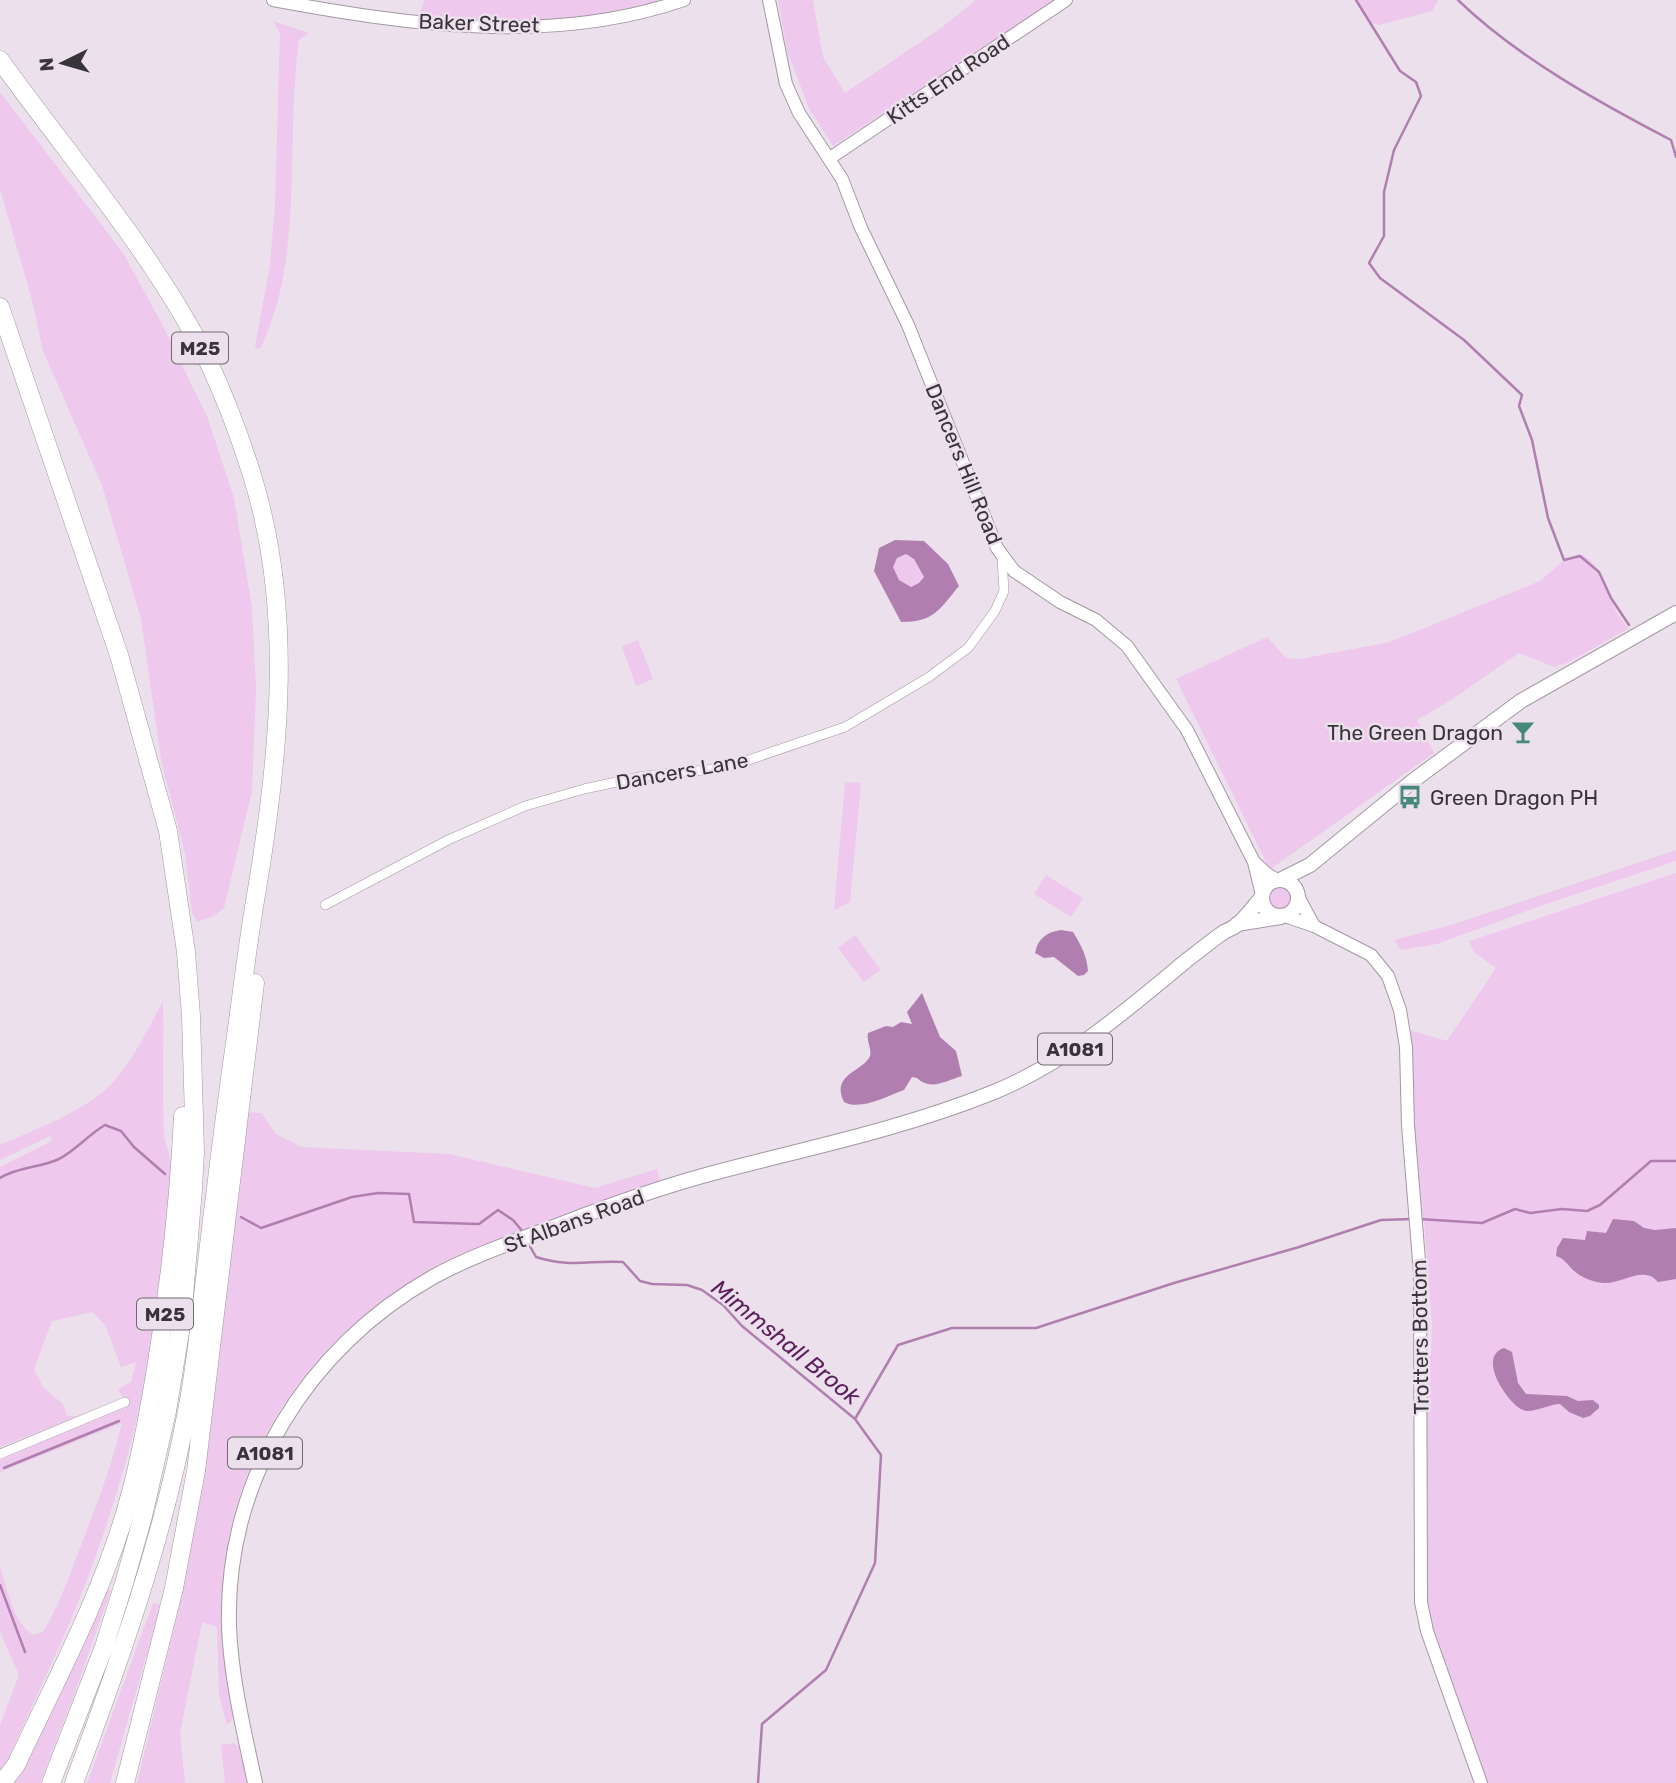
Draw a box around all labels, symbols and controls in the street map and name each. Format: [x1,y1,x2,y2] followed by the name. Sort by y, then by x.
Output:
[418,8,540,38] street label: Baker Street
[28,28,98,98] north arrow
[882,29,1014,129] street label: Kitts End Road
[35,57,59,72] text: N
[172,332,228,364] road number: M25
[920,380,1008,548] street label: Dancers Hill Road
[1509,718,1537,746] bar icon: The Green Dragon
[1327,720,1503,745] place label: The Green Dragon
[614,747,750,795] street label: Dancers Lane
[1396,783,1424,811] bus stop icon: Green Dragon PH
[1430,785,1598,810] place label: Green Dragon PH
[1038,1034,1112,1064] road number: A1081
[500,1184,648,1258] street label: St Albans Road
[1406,1259,1434,1415] street label: Trotters Bottom
[706,1273,867,1411] water label: Mimmshall Brook
[137,1298,193,1330] road number: M25
[228,1438,302,1469] road number: A1081

